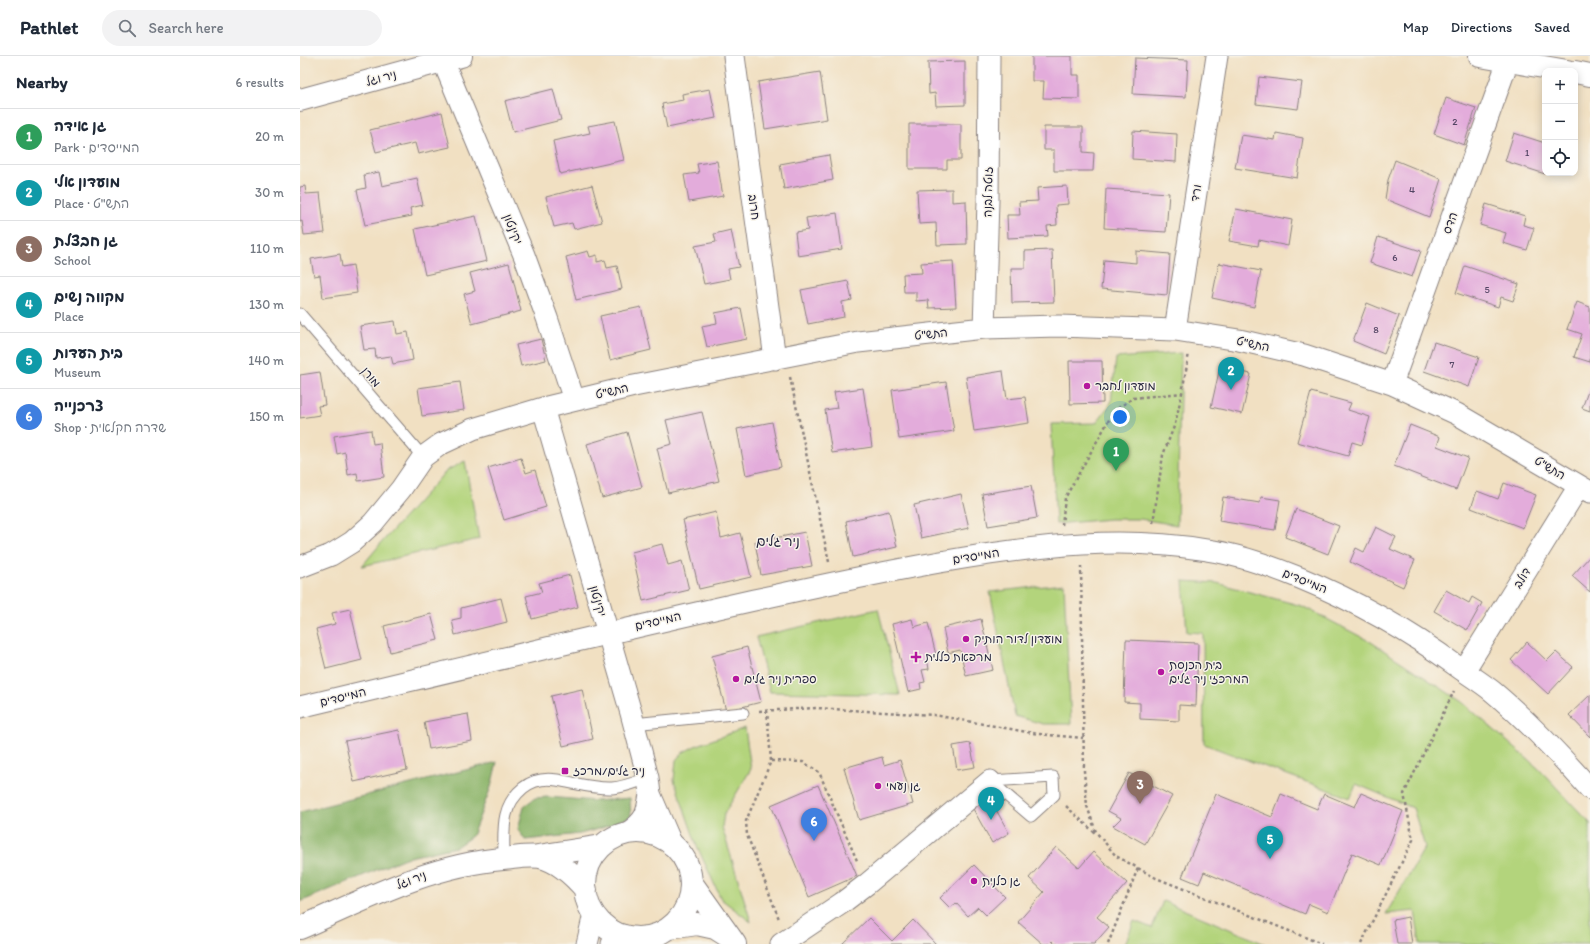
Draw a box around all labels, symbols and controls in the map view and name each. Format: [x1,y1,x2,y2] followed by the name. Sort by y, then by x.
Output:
[102,10,382,46] search box
[20,16,78,39] text: Pathlet
[116,17,138,39] icon: search
[148,19,224,37] text: Search here
[1403,19,1429,36] text: Map
[1451,19,1512,36] text: Directions
[1534,19,1570,36] text: Saved
[364,67,398,89] street label: ניר וגל
[1542,68,1578,176] map controls
[1542,68,1578,104] button: +
[16,72,68,92] text: Nearby
[236,75,284,90] text: 6 results
[1542,104,1578,140] button: −
[1452,115,1458,128] house number: 2
[54,117,106,135] text: גן אידה
[26,129,32,144] text: 1
[255,129,284,144] text: 20 m
[54,140,140,155] text: Park · המייסדים
[1542,140,1578,176] button: locate
[1525,146,1530,159] house number: 1
[981,167,995,217] street label: זוטה לבנה
[54,173,120,191] text: מועדון אלי
[1188,183,1204,203] street label: ורד
[1409,183,1415,196] house number: 4
[26,185,32,200] text: 2
[255,185,284,200] text: 30 m
[745,193,763,221] street label: חרוב
[54,196,129,211] text: Place · התש"ט
[1440,210,1460,236] street label: הדס
[500,212,525,247] street label: יקינטון
[54,232,118,250] text: גן חבצלת
[25,241,33,256] text: 3
[250,241,284,256] text: 110 m
[1392,251,1398,264] house number: 6
[54,253,91,268] text: School
[1484,283,1490,296] house number: 5
[54,288,125,306] text: מקווה נשים
[25,297,33,312] text: 4
[249,297,284,312] text: 130 m
[54,309,84,324] text: Place
[1373,323,1379,336] house number: 8
[914,325,948,343] street label: התש"ט
[1235,334,1271,354] street label: התש"ט
[54,344,123,362] text: בית העדות
[26,353,32,368] text: 5
[248,353,284,368] text: 140 m
[1218,357,1244,390] pin: 2
[1450,358,1455,371] house number: 7
[358,364,384,391] street label: מורן
[54,365,101,380] text: Museum
[1095,379,1156,394] place label: מועדון לחבר
[594,380,630,402] street label: התש"ט
[1082,381,1092,391] marker: מועדון לחבר
[54,397,104,415] text: צרכנייה
[1110,407,1130,427] your location
[26,409,32,424] text: 6
[249,409,284,424] text: 150 m
[54,420,166,435] text: Shop · שדרה חקלאית
[1103,438,1129,471] pin: 1
[1532,453,1568,483] street label: התש"ט
[756,533,800,550] district label: ניר גלים
[952,545,1000,567] street label: המייסדים
[1510,565,1534,591] street label: דולב
[1281,566,1329,596] street label: המייסדים
[586,584,609,618] street label: יקינטון
[633,609,683,633] street label: המייסדים
[974,632,1063,647] place label: מועדון לדור הותיק
[961,634,971,644] marker: מועדון לדור הותיק
[924,650,992,664] place label: מרפאת כללית
[910,651,922,663] marker: מרפאת כללית
[1169,658,1249,686] place label: בית הכנסת המרכזי ניר גלים
[1156,667,1166,677] marker: בית הכנסת המרכזי ניר גלים
[744,672,817,686] place label: ספרית ניר גלים
[731,674,741,684] marker: ספרית ניר גלים
[318,685,368,709] street label: המייסדים
[573,764,645,778] place label: ניר גלים/מרכז
[560,766,570,776] marker: ניר גלים/מרכז
[1127,771,1153,804] pin: 3
[886,779,921,793] place label: גן נעמי
[873,781,883,791] marker: גן נעמי
[978,787,1004,820] pin: 4
[801,808,827,841] pin: 6
[1257,826,1283,859] pin: 5
[394,868,428,892] street label: ניר וגל
[982,874,1021,888] place label: גן כלנית
[969,876,979,886] marker: גן כלנית

